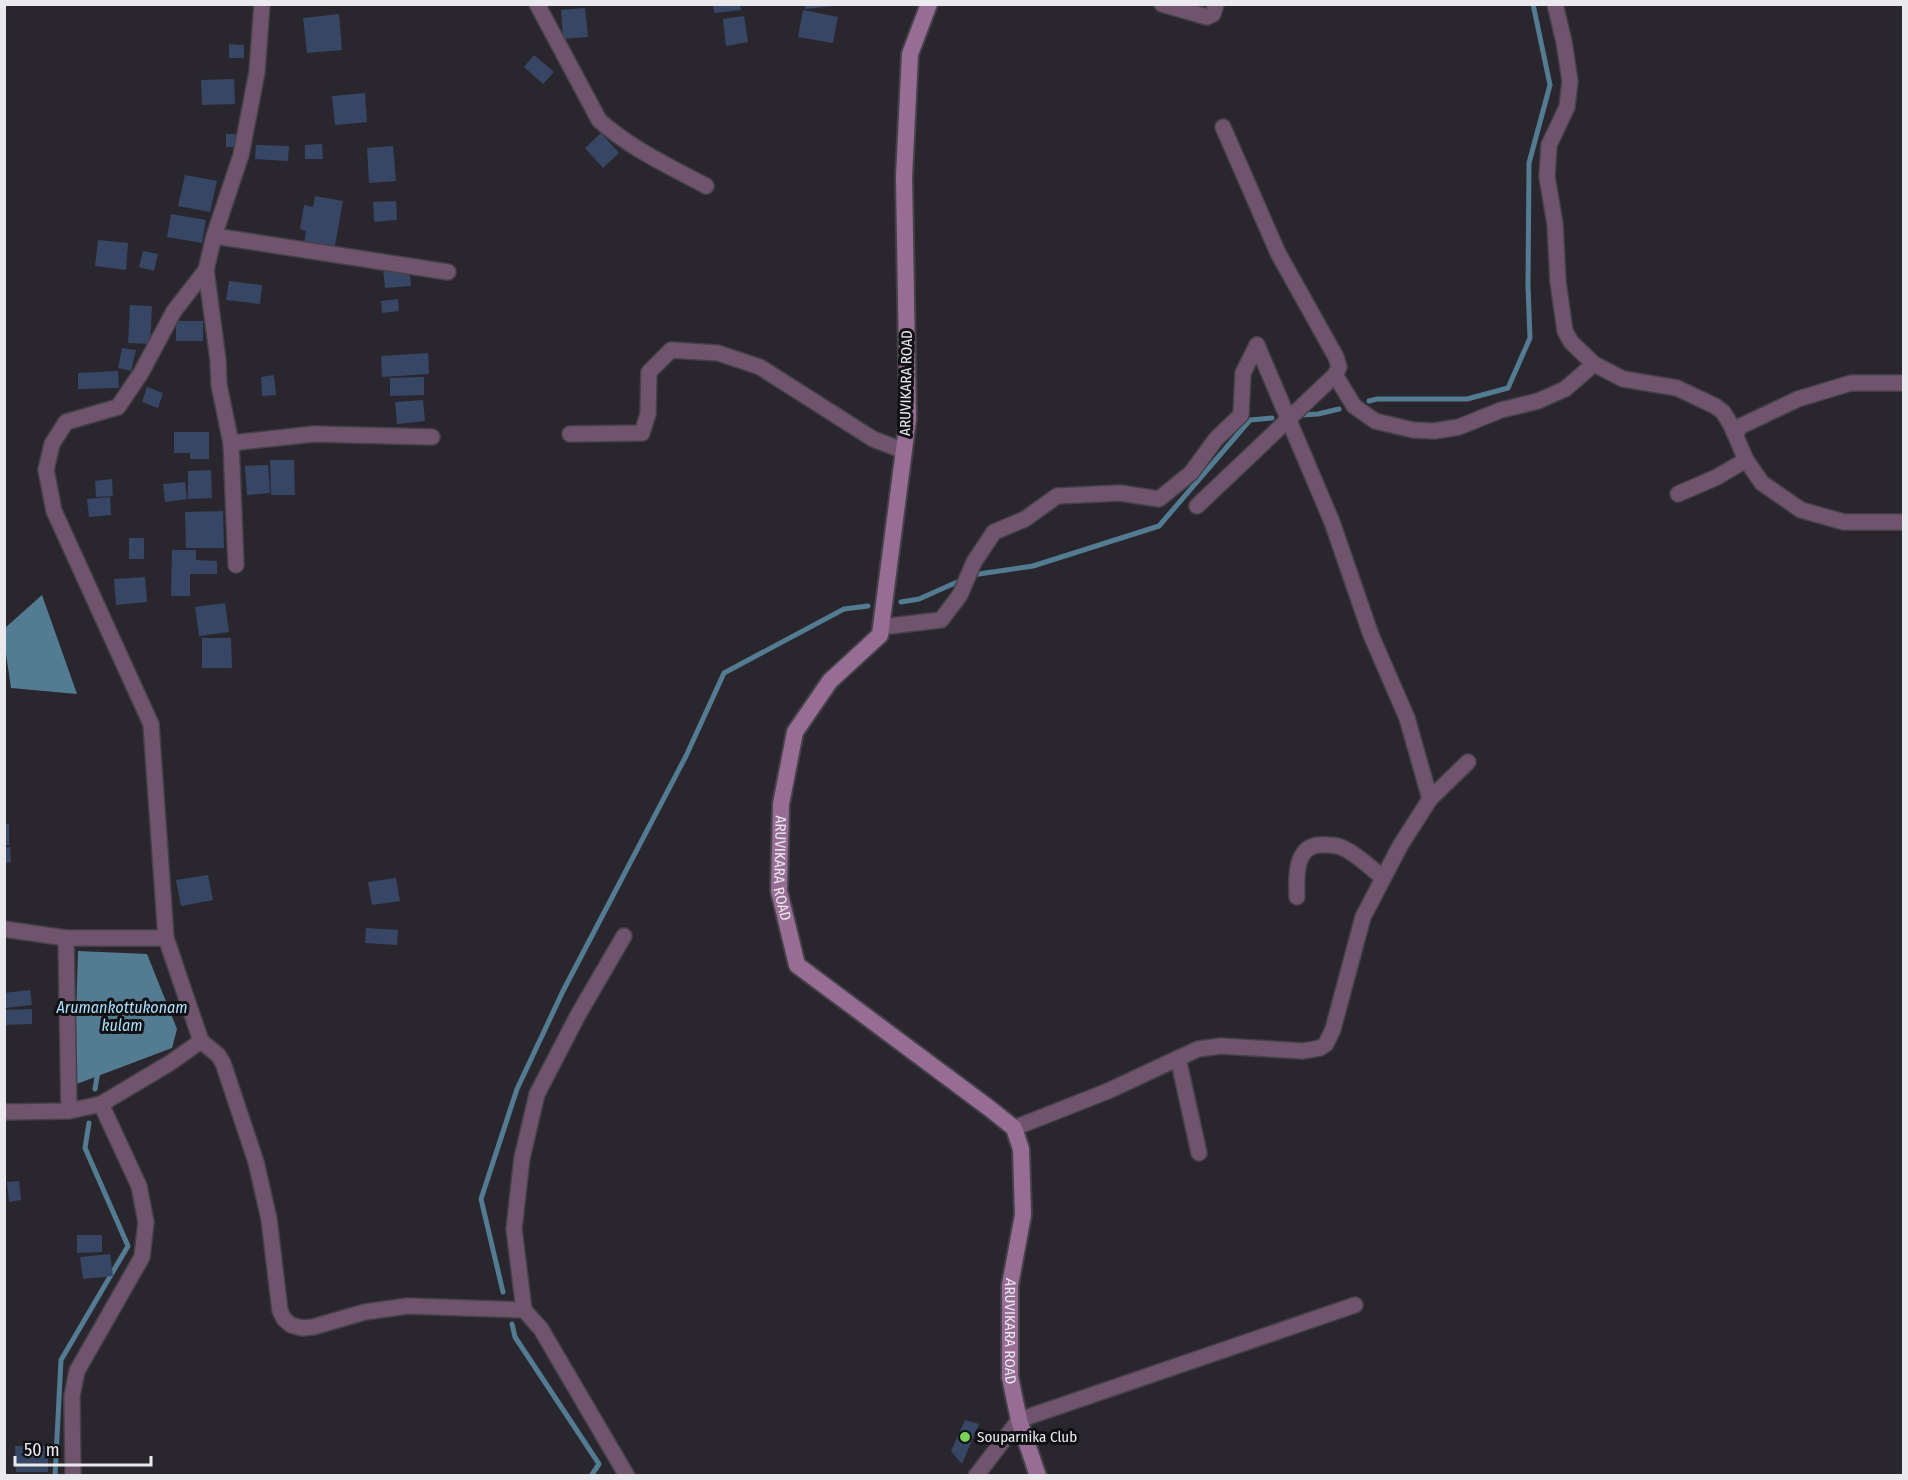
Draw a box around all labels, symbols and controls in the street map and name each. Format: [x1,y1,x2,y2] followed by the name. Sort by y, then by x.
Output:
[896,330,916,436] street label: ARUVIKARA ROAD
[769,815,795,923] street label: ARUVIKARA ROAD
[55,998,188,1035] water label: Arumankottukonam kulam
[1001,1277,1020,1386] street label: ARUVIKARA ROAD
[977,1428,1077,1446] place label: Souparnika Club
[15,1429,152,1467] scale bar
[958,1430,972,1444] marker: Souparnika Club
[24,1439,60,1461] text: 50 m

